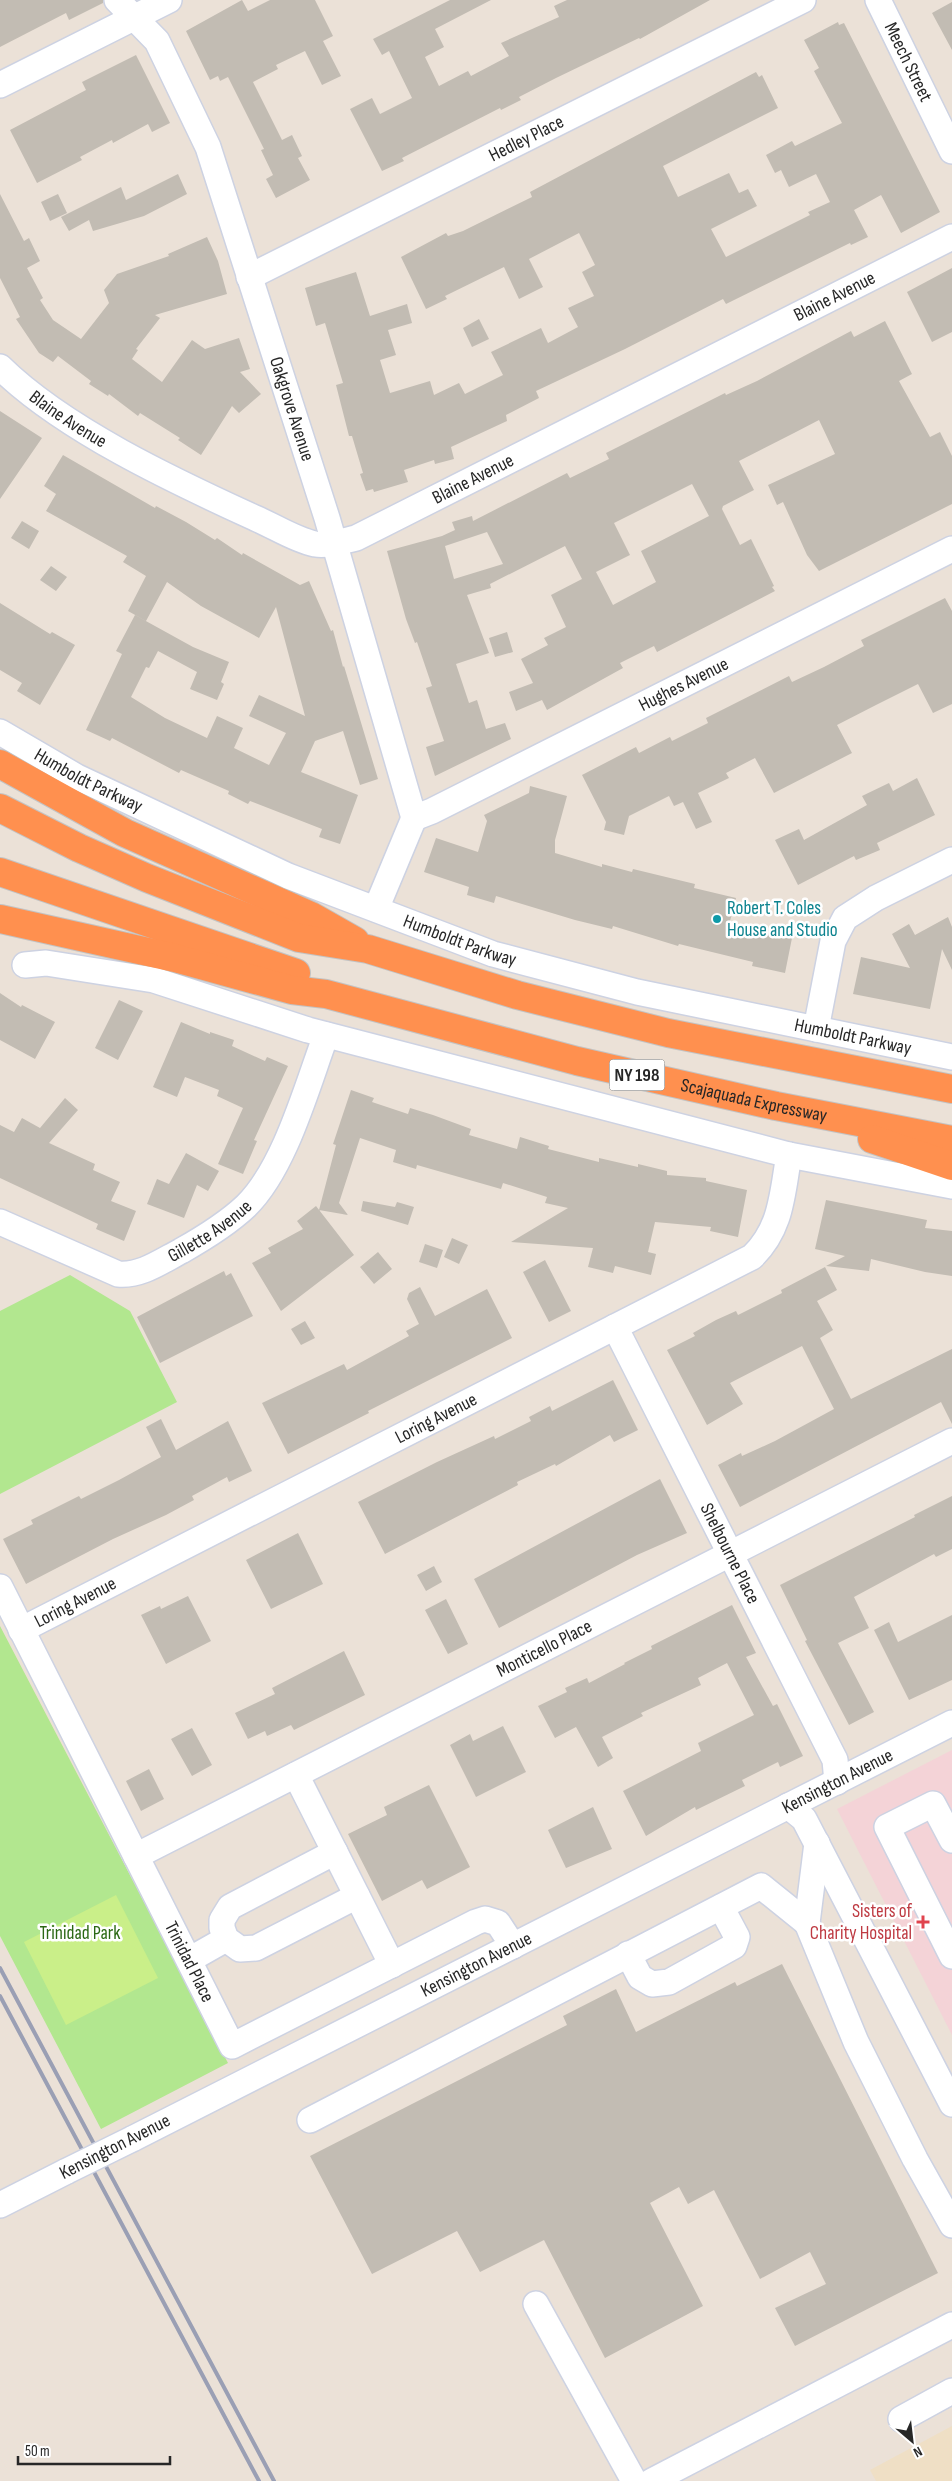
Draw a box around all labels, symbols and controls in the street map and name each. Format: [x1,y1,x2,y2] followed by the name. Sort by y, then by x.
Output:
[879,19,938,106] street label: Meech Street
[485,110,568,167] street label: Hedley Place
[790,266,879,326] street label: Blaine Avenue
[265,354,319,464] street label: Oakgrove Avenue
[25,385,111,453] street label: Blaine Avenue
[428,449,518,509] street label: Blaine Avenue
[635,652,732,716] street label: Hughes Avenue
[30,743,147,818] street label: Humboldt Parkway
[727,897,838,942] place label: Robert T. Coles House and Studio
[400,909,520,971] street label: Humboldt Parkway
[711,913,723,925] marker: Robert T. Coles House and Studio
[792,1013,914,1060] street label: Humboldt Parkway
[610,1060,664,1090] road number: NY 198
[679,1073,830,1127] street label: Scajaquada Expressway
[164,1195,257,1267] street label: Gillette Avenue
[391,1388,481,1449] street label: Loring Avenue
[695,1499,765,1607] street label: Shelbourne Place
[30,1572,120,1633] street label: Loring Avenue
[493,1615,596,1682] street label: Monticello Place
[778,1743,897,1819] street label: Kensington Avenue
[810,1900,912,1945] place label: Sisters of Charity Hospital
[916,1915,930,1929] marker: Sisters of Charity Hospital
[160,1918,219,2006] street label: Trinidad Place
[40,1922,121,1945] park label: Trinidad Park
[417,1927,536,2002] street label: Kensington Avenue
[56,2109,174,2185] street label: Kensington Avenue
[887,2416,937,2466] north arrow
[18,2434,170,2466] scale bar
[25,2442,50,2461] text: 50 m
[911,2443,925,2461] text: N

